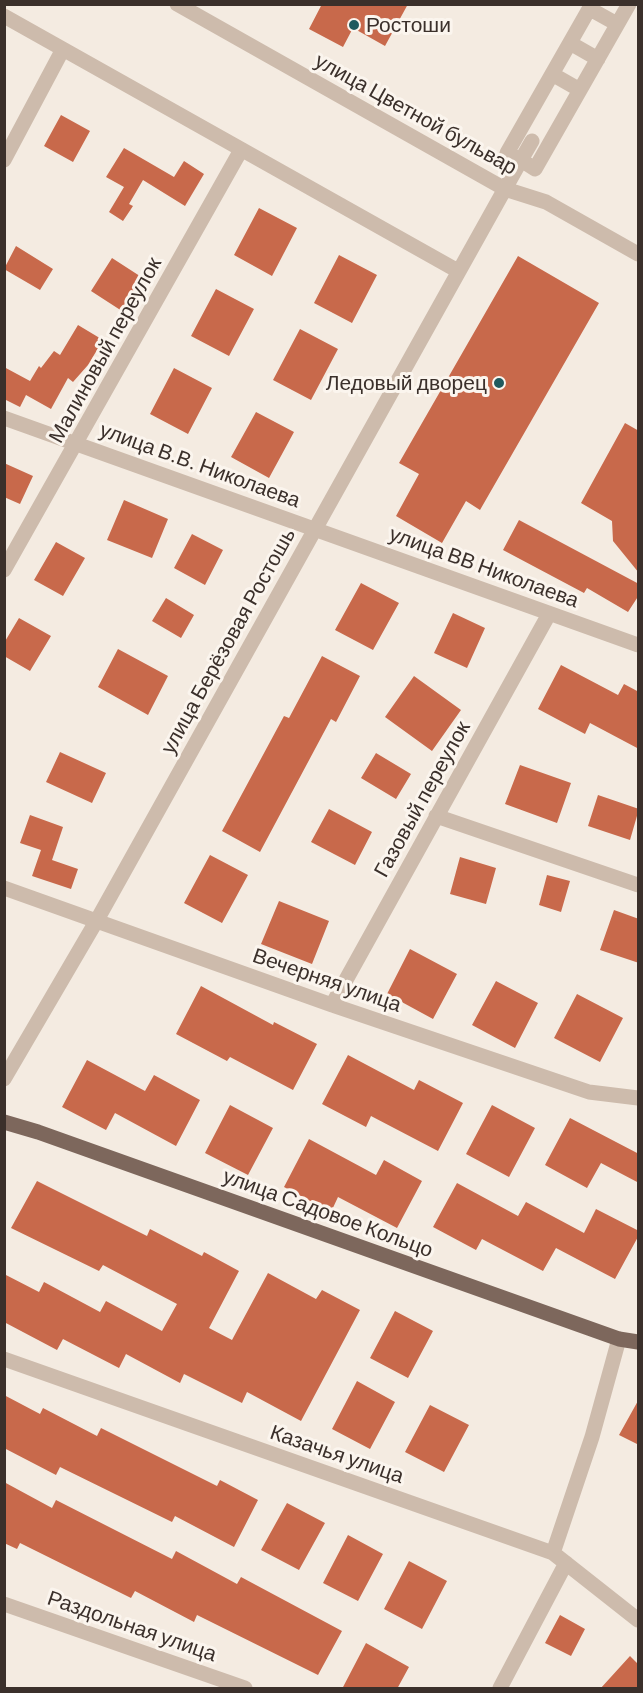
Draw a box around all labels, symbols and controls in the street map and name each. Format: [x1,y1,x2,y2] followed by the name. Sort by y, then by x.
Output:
[366,12,451,38] place label: Ростоши
[347,18,361,32] marker: Ростоши
[311,48,521,180] street label: улица Цветной бульвар
[43,253,167,447] street label: Малиновый переулок
[326,370,487,396] place label: Ледовый дворец
[492,376,506,390] marker: Ледовый дворец
[96,417,304,513] street label: улица В.В. Николаева
[386,521,582,613] street label: улица ВВ Николаева
[155,524,301,758] street label: улица Берёзовая Ростошь
[369,717,475,881] street label: Газовый переулок
[249,943,405,1017] street label: Вечерняя улица
[220,1163,436,1263] street label: улица Садовое Кольцо
[267,1419,407,1489] street label: Казачья улица
[44,1585,220,1667] street label: Раздольная улица

